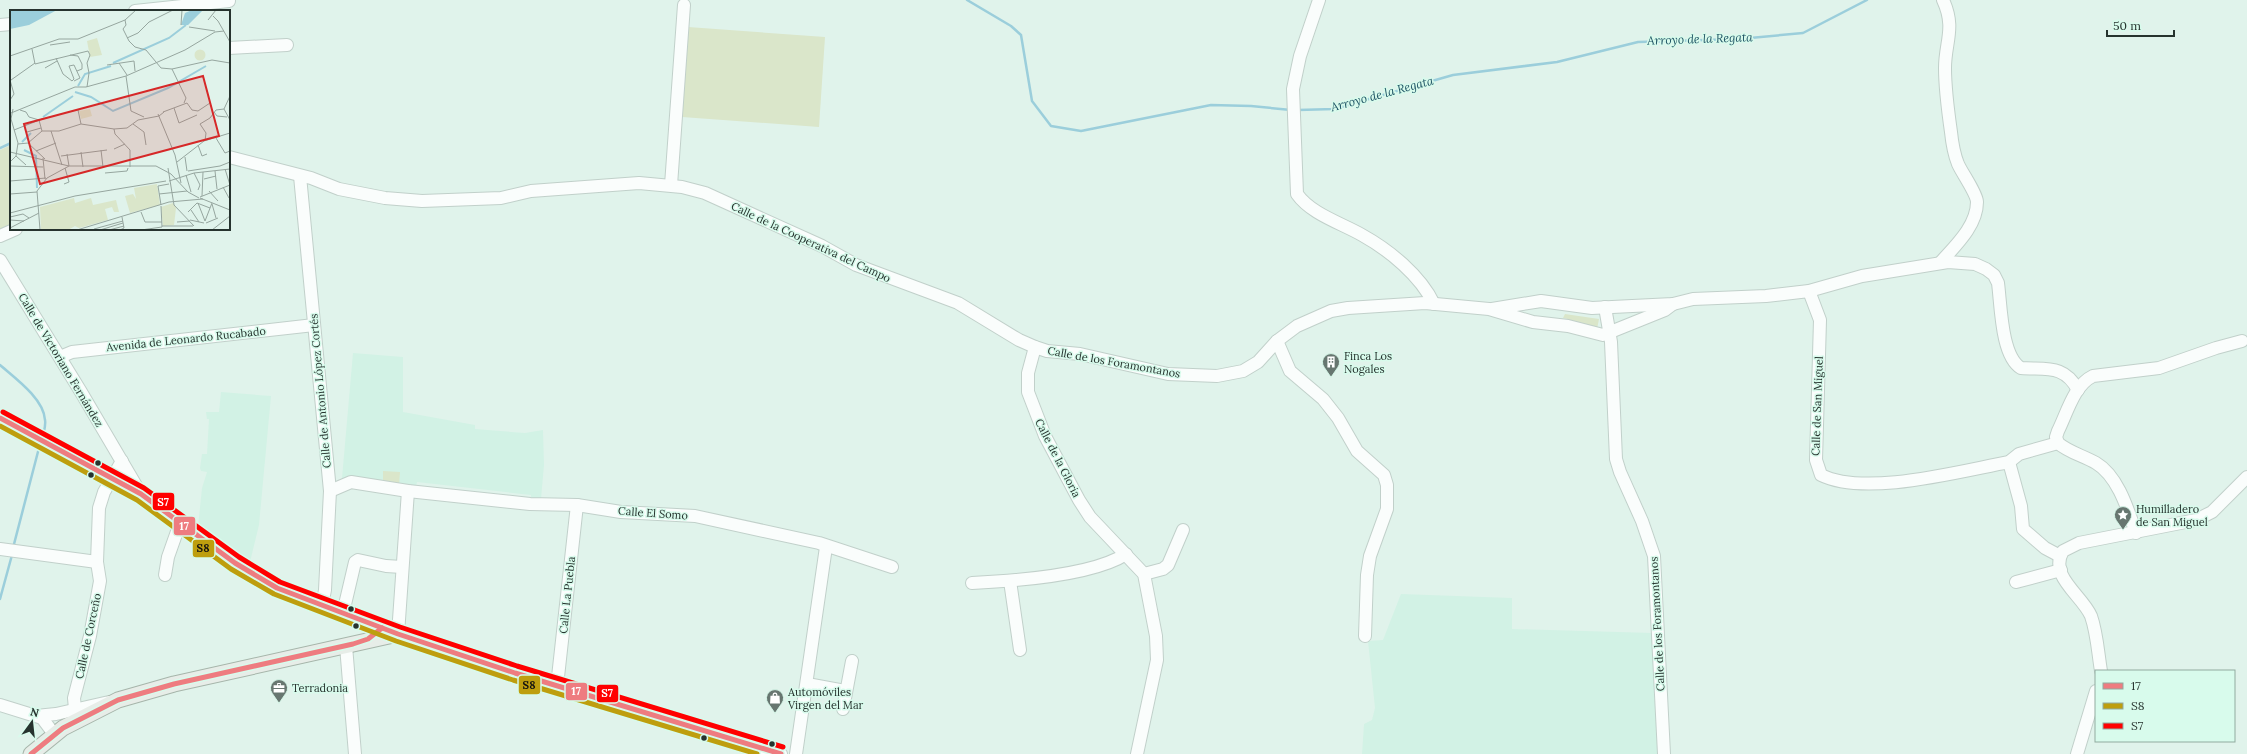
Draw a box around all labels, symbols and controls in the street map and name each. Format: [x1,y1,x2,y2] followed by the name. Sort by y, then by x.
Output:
[10,10,230,230] inset map
[2107,12,2174,38] scale bar
[2113,18,2141,33] text: 50 m
[1646,29,1753,48] water label: Arroyo de la Regata
[1328,72,1435,115] water label: Arroyo de la Regata
[729,199,893,285] street label: Calle de la Cooperativa del Campo
[15,291,107,430] street label: Calle de Victoriano Fernández
[306,313,334,469] street label: Calle de Antonio López Cortés
[105,324,266,354] street label: Avenida de Leonardo Rucabado
[1046,343,1182,381] street label: Calle de los Foramontanos
[1344,349,1392,376] place label: Finca Los Nogales
[1321,352,1341,377] building icon: Finca Los Nogales
[1808,356,1826,456] street label: Calle de San Miguel
[1032,416,1084,500] street label: Calle de la Gloria
[93,458,103,468] unlabelled marker
[86,470,96,480] unlabelled marker
[152,492,175,511] line badge: S7
[157,495,169,509] text: S7
[2136,502,2208,529] place label: Humilladero de San Miguel
[618,504,688,522] street label: Calle El Somo
[2113,505,2133,530] place icon: Humilladero de San Miguel
[173,516,196,536] line badge: 17
[179,519,189,533] text: 17
[192,539,215,558] line badge: S8
[197,541,209,555] text: S8
[556,555,578,634] street label: Calle La Puebla
[1646,556,1668,692] street label: Calle de los Foramontanos
[72,592,104,680] street label: Calle de Corceño
[346,604,356,614] unlabelled marker
[351,621,361,631] unlabelled marker
[2095,670,2235,742] legend
[518,675,541,695] line badge: S8
[269,678,289,703] office icon: Terradonia
[523,678,535,692] text: S8
[2131,678,2141,693] text: 17
[292,681,348,695] place label: Terradonia
[565,682,588,701] line badge: 17
[571,684,581,698] text: 17
[596,684,619,703] line badge: S7
[787,685,864,712] place label: Automóviles Virgen del Mar
[601,686,613,700] text: S7
[765,688,785,713] shop icon: Automóviles Virgen del Mar
[2131,698,2145,713] text: S8
[12,702,52,742] north arrow
[29,704,41,720] text: N
[2131,718,2144,733] text: S7
[699,733,709,743] unlabelled marker
[767,739,777,749] unlabelled marker

